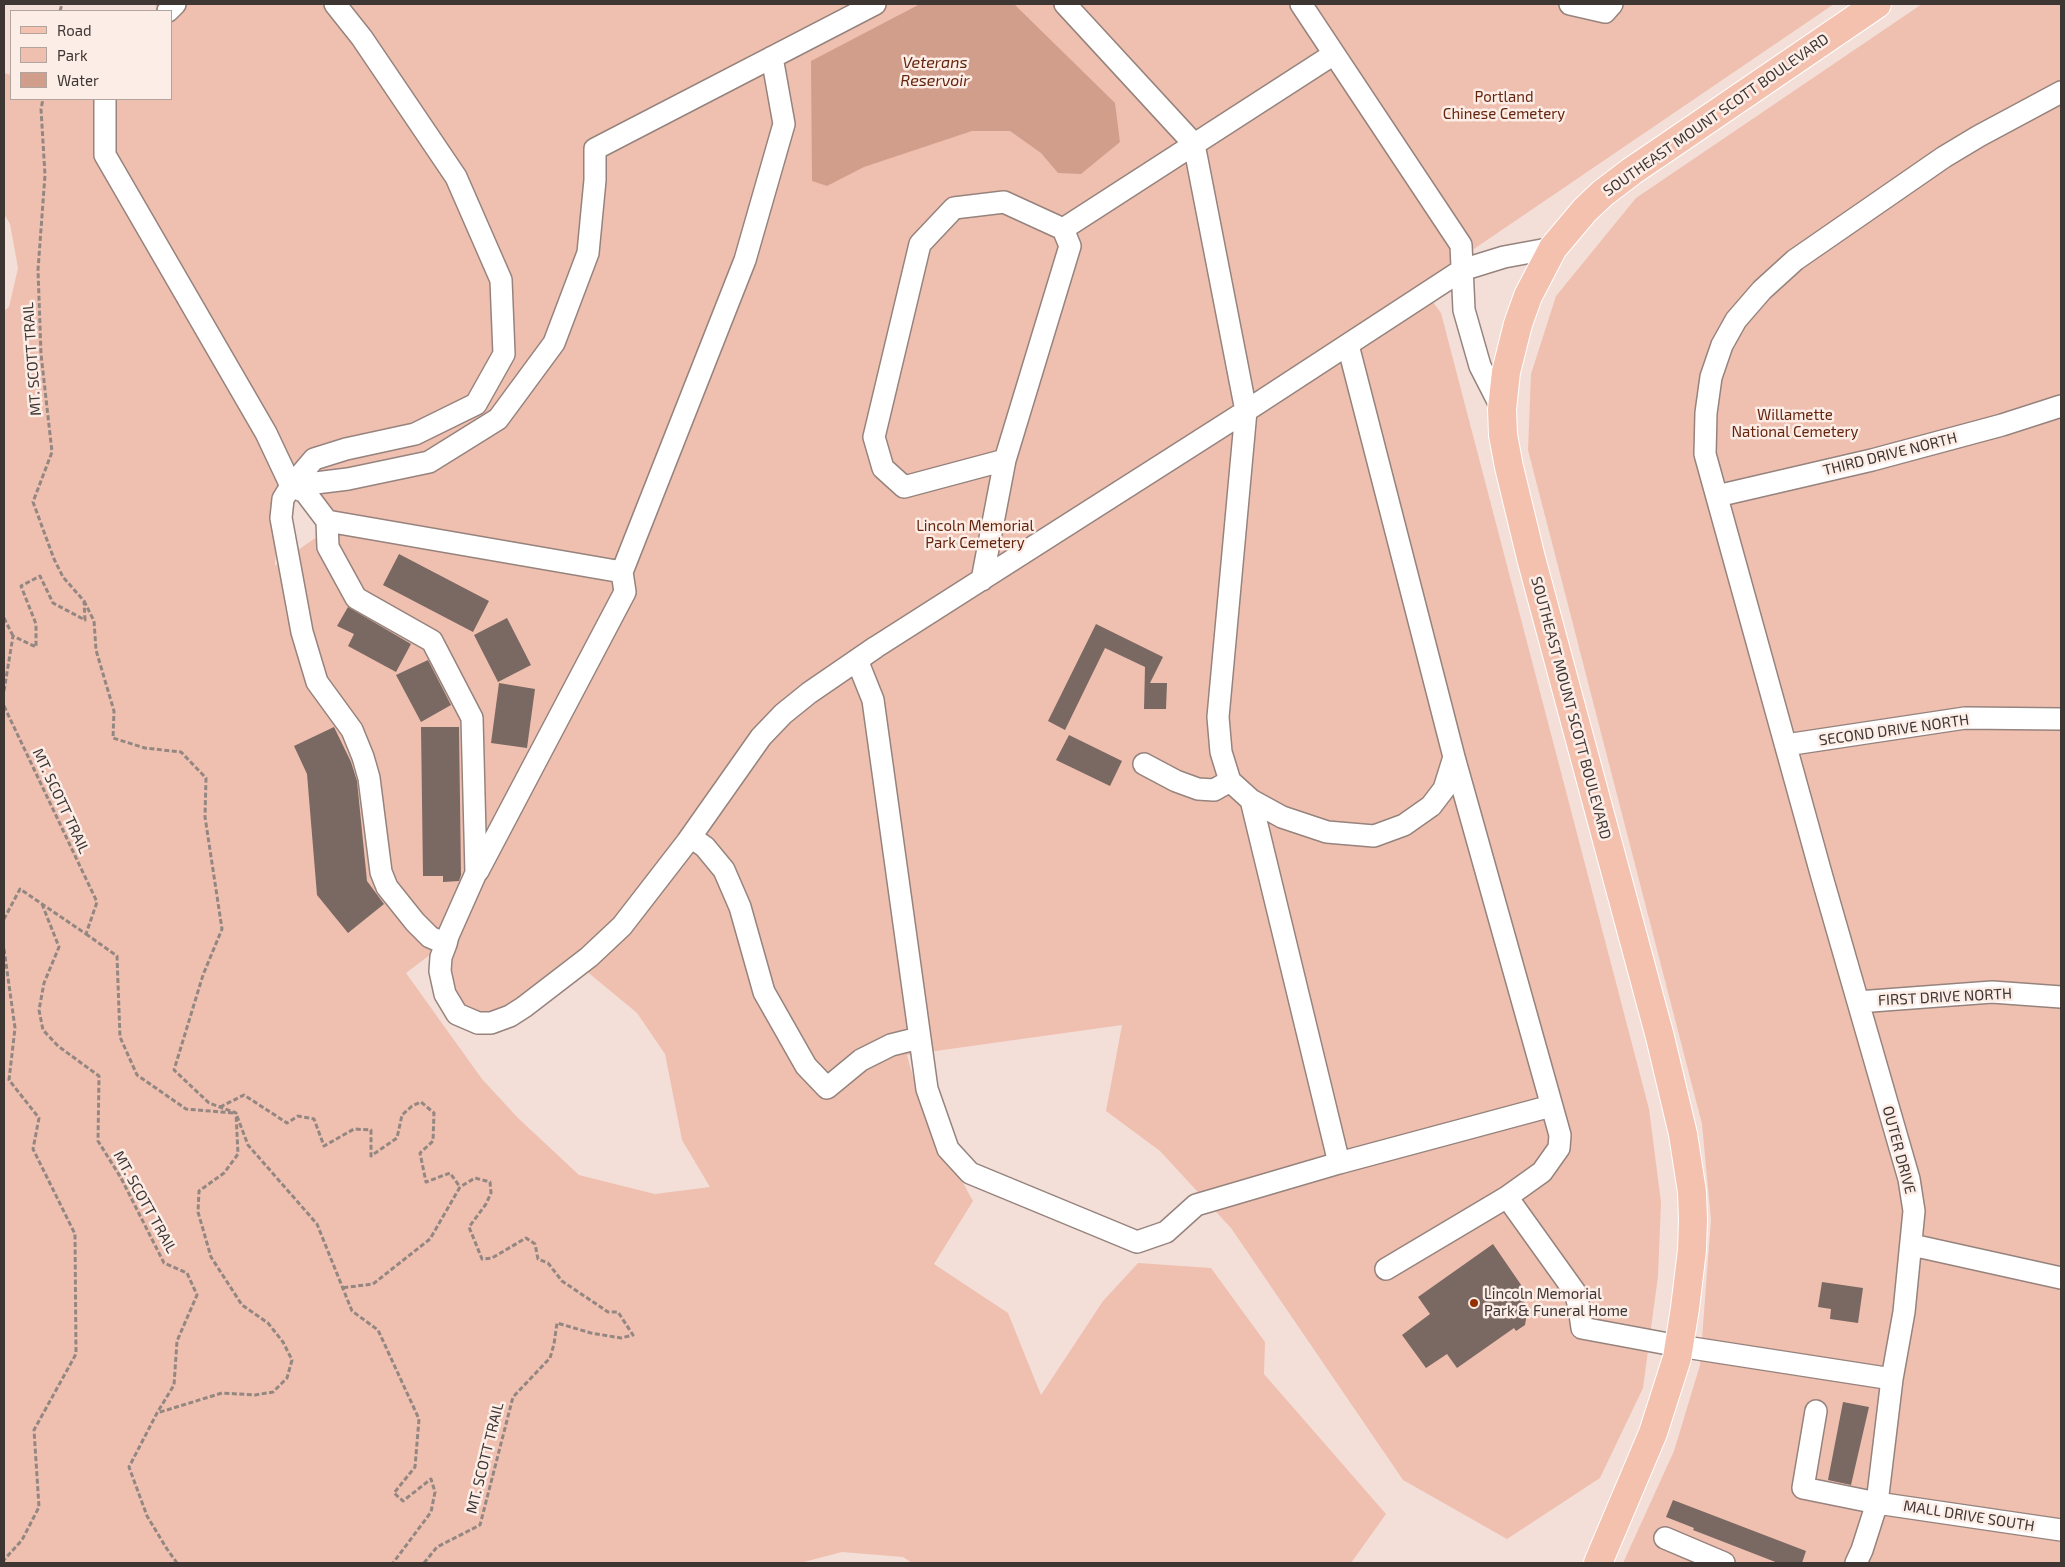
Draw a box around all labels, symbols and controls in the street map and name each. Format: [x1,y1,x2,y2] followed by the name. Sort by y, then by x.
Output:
[10,10,172,100] legend
[57,21,92,39] text: Road
[1600,30,1832,200] street label: SOUTHEAST MOUNT SCOTT BOULEVARD
[57,46,88,64] text: Park
[900,53,970,91] water label: Veterans Reservoir
[57,71,99,89] text: Water
[1443,88,1565,123] park label: Portland Chinese Cemetery
[19,301,45,417] street label: MT. SCOTT TRAIL
[1731,406,1859,441] park label: Willamette National Cemetery
[1821,429,1959,479] street label: THIRD DRIVE NORTH
[916,517,1034,552] park label: Lincoln Memorial Park Cemetery
[1527,575,1615,841] street label: SOUTHEAST MOUNT SCOTT BOULEVARD
[1818,711,1970,749] street label: SECOND DRIVE NORTH
[29,745,93,857] street label: MT. SCOTT TRAIL
[1878,984,2012,1010] street label: FIRST DRIVE NORTH
[1879,1104,1919,1196] street label: OUTER DRIVE
[109,1148,181,1256] street label: MT. SCOTT TRAIL
[1484,1285,1628,1320] place label: Lincoln Memorial Park & Funeral Home
[1468,1297,1480,1309] marker: Lincoln Memorial Park & Funeral Home
[462,1400,508,1516] street label: MT. SCOTT TRAIL
[1902,1497,2036,1535] street label: MALL DRIVE SOUTH

